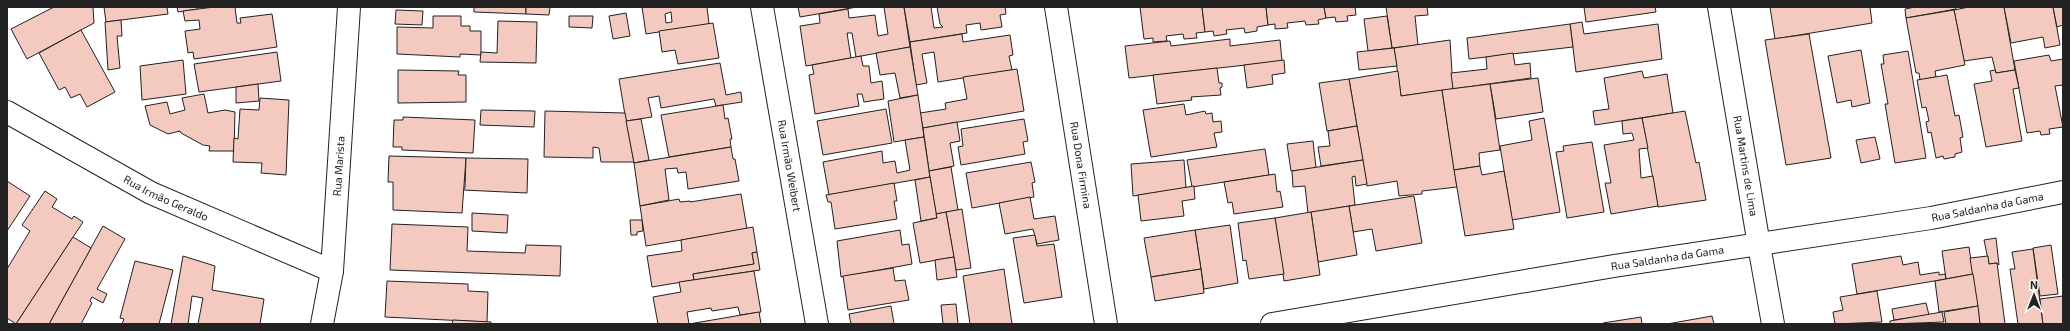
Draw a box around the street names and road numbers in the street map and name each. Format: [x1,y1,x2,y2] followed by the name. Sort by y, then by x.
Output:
[1731,114,1761,217] street label: Rua Martins de Lima
[776,119,804,212] street label: Rua Irmão Weibert
[1068,121,1095,209] street label: Rua Dona Firmina
[330,136,347,197] street label: Rua Marista
[122,172,211,223] street label: Rua Irmão Geraldo
[1930,189,2045,224] street label: Rua Saldanha da Gama
[1610,242,1725,272] street label: Rua Saldanha da Gama

